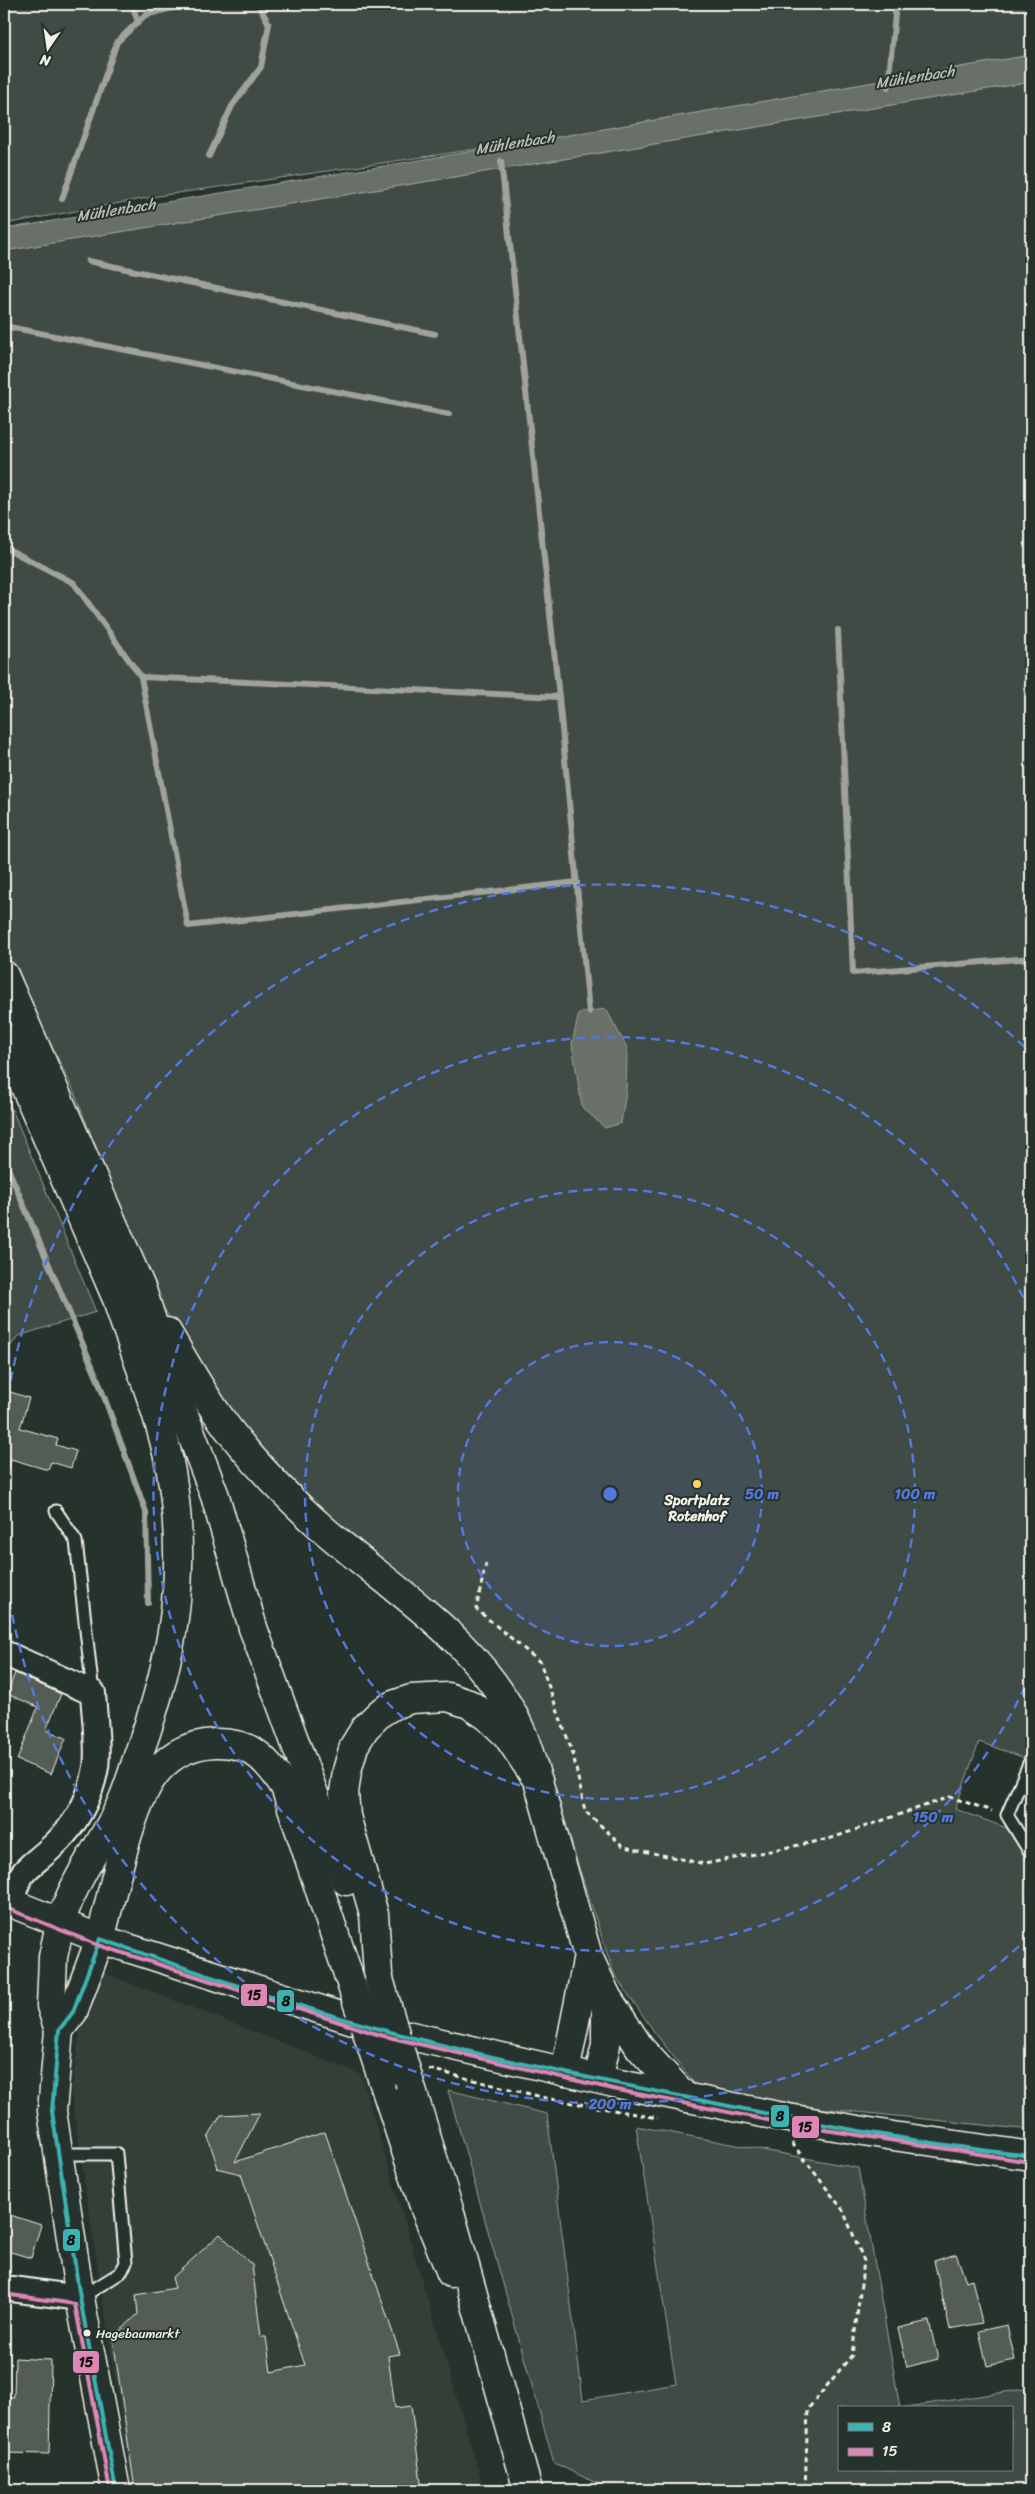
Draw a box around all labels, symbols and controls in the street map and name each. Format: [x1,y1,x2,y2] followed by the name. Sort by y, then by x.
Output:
[22,22,72,72] north arrow
[37,47,54,74] text: N
[874,58,957,96] water label: Mühlenbach
[474,124,557,162] water label: Mühlenbach
[75,191,158,229] water label: Mühlenbach
[691,1478,703,1490] marker: Sportplatz Rotenhof
[745,1481,780,1507] text: 50 m
[895,1481,936,1507] text: 100 m
[601,1485,619,1503] centre of rings
[663,1488,731,1529] place label: Sportplatz Rotenhof
[913,1804,954,1830] text: 150 m
[240,1983,268,2007] line badge: 15
[247,1983,262,2008] text: 15
[276,1989,295,2013] line badge: 8
[281,1989,291,2014] text: 8
[587,2091,632,2117] text: 200 m
[770,2104,790,2128] line badge: 8
[775,2104,785,2129] text: 8
[791,2115,820,2139] line badge: 15
[798,2115,813,2140] text: 15
[62,2228,81,2252] line badge: 8
[66,2228,76,2253] text: 8
[96,2322,180,2345] place label: Hagebaumarkt
[82,2328,92,2338] marker: Hagebaumarkt
[72,2350,100,2374] line badge: 15
[79,2350,94,2375] text: 15
[838,2406,1012,2472] legend
[882,2414,891,2440] text: 8
[882,2438,898,2464] text: 15

